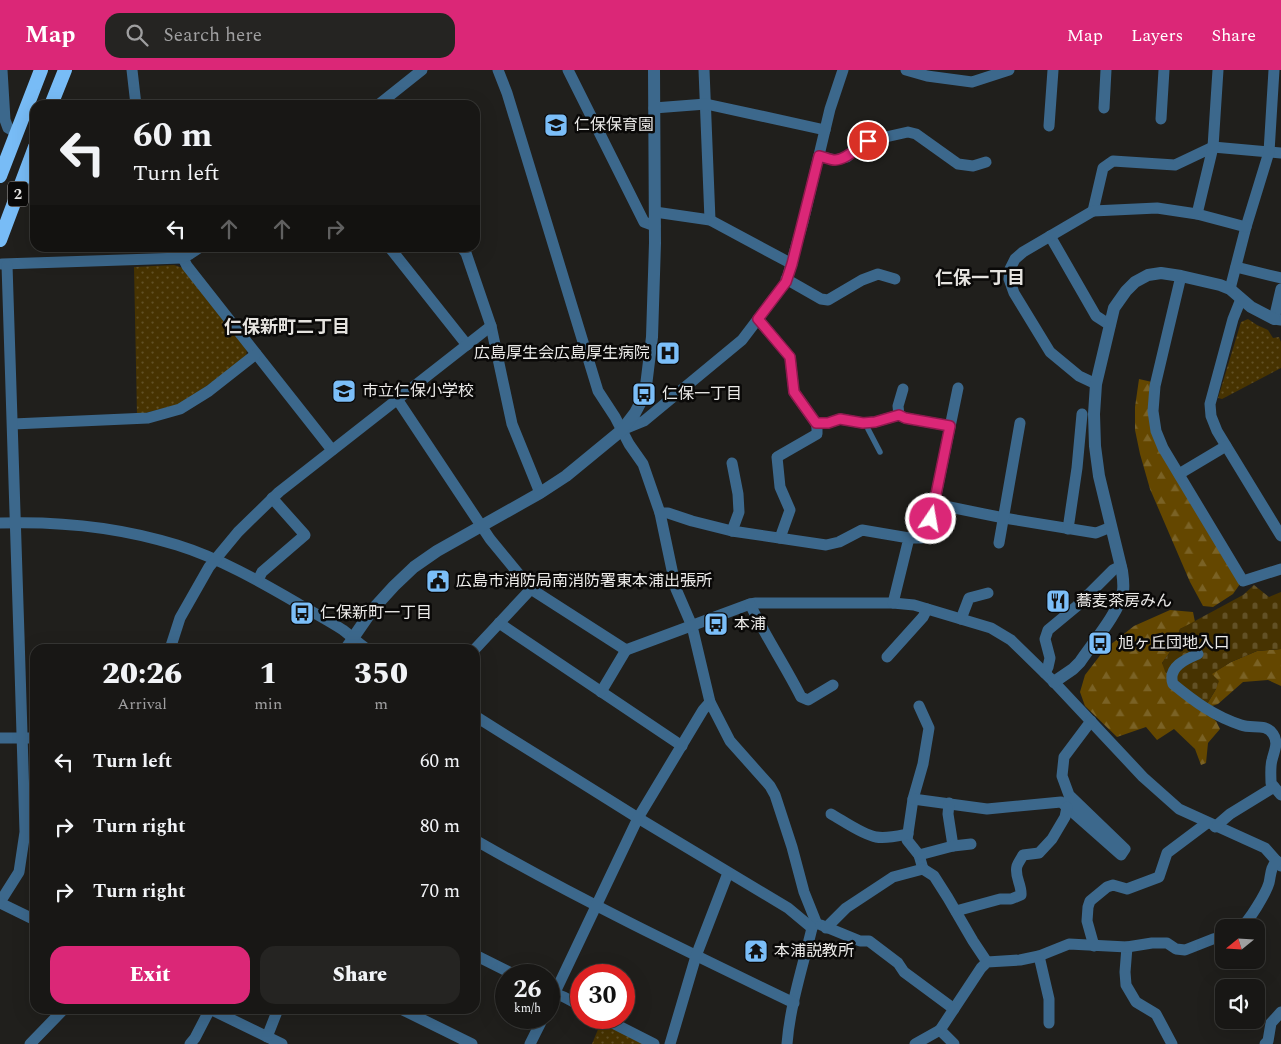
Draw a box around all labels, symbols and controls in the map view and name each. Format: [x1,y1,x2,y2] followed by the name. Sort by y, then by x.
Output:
[105,13,455,58] search box
[25,17,75,53] text: Map
[123,21,151,49] icon: search
[163,21,262,50] text: Search here
[1067,22,1103,49] text: Map
[1131,22,1183,49] text: Layers
[1211,22,1256,49] text: Share
[133,109,213,162] text: 60 m
[543,112,569,138] school or university icon: 仁保保育園
[574,113,654,137] place label: 仁保保育園
[50,120,115,185] icon: left
[847,120,889,162] pin
[854,127,882,155] icon: arrive
[133,157,219,190] text: Turn left
[8,182,28,206] road number: 2
[162,215,190,243] icon: left
[215,215,243,243] icon: ahead
[268,215,296,243] icon: ahead
[321,215,349,243] icon: right
[935,265,1025,292] district label: 仁保一丁目
[224,314,350,341] district label: 仁保新町二丁目
[655,340,681,366] hospital icon: 広島厚生会広島厚生病院
[474,341,650,365] place label: 広島厚生会広島厚生病院
[331,378,357,404] school or university icon: 市立仁保小学校
[362,379,474,403] place label: 市立仁保小学校
[631,381,657,407] bus stop icon: 仁保一丁目
[662,382,742,406] place label: 仁保一丁目
[904,492,956,544] position arrow
[425,568,451,594] public building icon: 広島市消防局南消防署東本浦出張所
[456,569,712,593] place label: 広島市消防局南消防署東本浦出張所
[1045,588,1071,614] restaurant icon: 蕎麦茶房みん
[1076,589,1172,613] place label: 蕎麦茶房みん
[289,600,315,626] bus stop icon: 仁保新町一丁目
[320,601,432,625] place label: 仁保新町一丁目
[703,611,729,637] bus stop icon: 本浦
[734,612,766,636] place label: 本浦
[1087,630,1113,656] bus stop icon: 旭ヶ丘団地入口
[1118,631,1230,655] place label: 旭ヶ丘団地入口
[102,651,182,697] text: 20:26
[259,651,277,697] text: 1
[354,651,408,697] text: 350
[117,692,167,716] text: Arrival
[254,692,282,716] text: min
[374,692,388,716] text: m
[93,747,172,776] text: Turn left
[420,747,460,776] text: 60 m
[50,748,78,776] icon: left
[93,812,186,841] text: Turn right
[420,812,460,841] text: 80 m
[50,813,78,841] icon: right
[93,877,186,906] text: Turn right
[420,877,460,906] text: 70 m
[50,878,78,906] icon: right
[1215,919,1265,969] north arrow
[1215,919,1265,1029] map controls
[743,938,769,964] temple icon: 本浦説教所
[774,939,854,963] place label: 本浦説教所
[50,946,250,1004] button: Exit
[260,946,460,1004] button: Share
[570,964,635,1029] speed limit sign: 30
[513,971,542,1009] text: 26
[1215,979,1265,1029] button: sound
[514,999,541,1018] text: km/h

